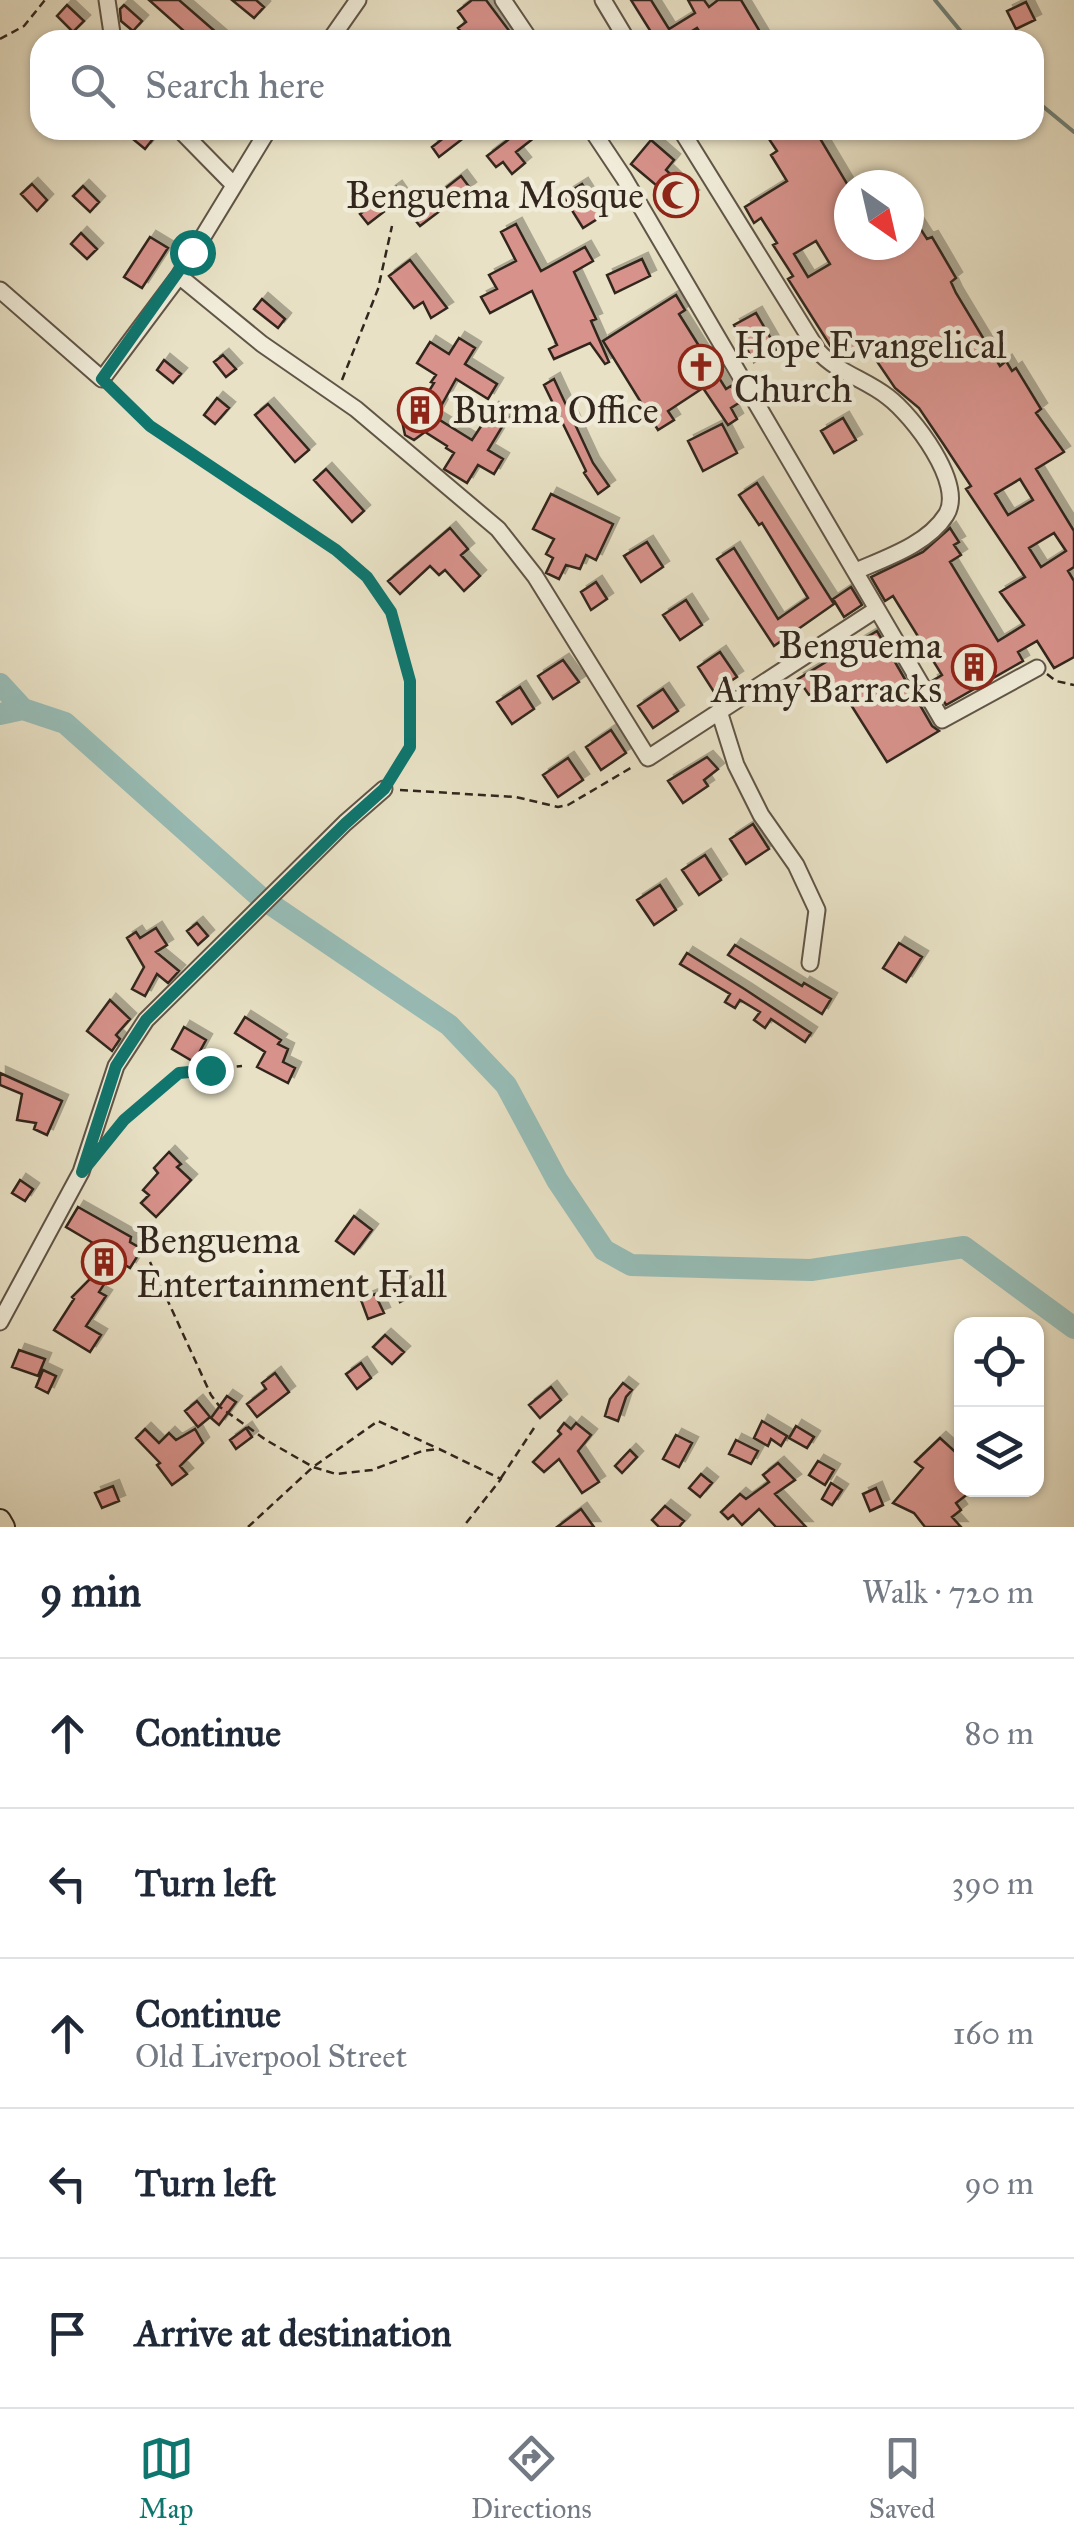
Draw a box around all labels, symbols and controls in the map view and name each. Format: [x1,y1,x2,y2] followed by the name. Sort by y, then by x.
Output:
[30,30,1044,140] search box
[65,58,120,113] icon: search
[145,62,325,108] text: Search here
[834,170,924,260] north arrow
[346,172,644,218] place label: Benguema Mosque
[653,172,699,218] mosque icon: Benguema Mosque
[170,230,216,276] route start
[734,322,1007,412] place label: Hope Evangelical Church
[678,344,724,390] church icon: Hope Evangelical Church
[397,387,443,433] building icon: Burma Office
[452,387,659,433] place label: Burma Office
[710,622,943,712] place label: Benguema Army Barracks
[951,644,997,690] building icon: Benguema Army Barracks
[188,1048,234,1094] route end
[136,1217,448,1307] place label: Benguema Entertainment Hall
[81,1239,127,1285] building icon: Benguema Entertainment Hall
[954,1317,1044,1497] map controls
[954,1317,1044,1407] button: locate
[954,1407,1044,1497] button: layers
[40,1566,141,1618] text: 9 min
[862,1573,1034,1612] text: Walk · 720 m
[40,1706,95,1761] icon: ahead
[135,1710,281,1756] text: Continue
[965,1714,1034,1753] text: 80 m
[40,1856,95,1911] icon: left
[135,1860,276,1906] text: Turn left
[952,1864,1034,1903] text: 390 m
[135,1991,281,2037] text: Continue
[40,2006,95,2061] icon: ahead
[953,2014,1034,2053] text: 160 m
[135,2037,407,2076] text: Old Liverpool Street
[40,2156,95,2211] icon: left
[135,2160,276,2206] text: Turn left
[964,2164,1034,2203] text: 90 m
[40,2306,95,2361] icon: arrive
[135,2310,452,2356] text: Arrive at destination
[139,2431,194,2526] tab: Map
[471,2431,592,2526] tab: Directions
[869,2431,935,2526] tab: Saved

